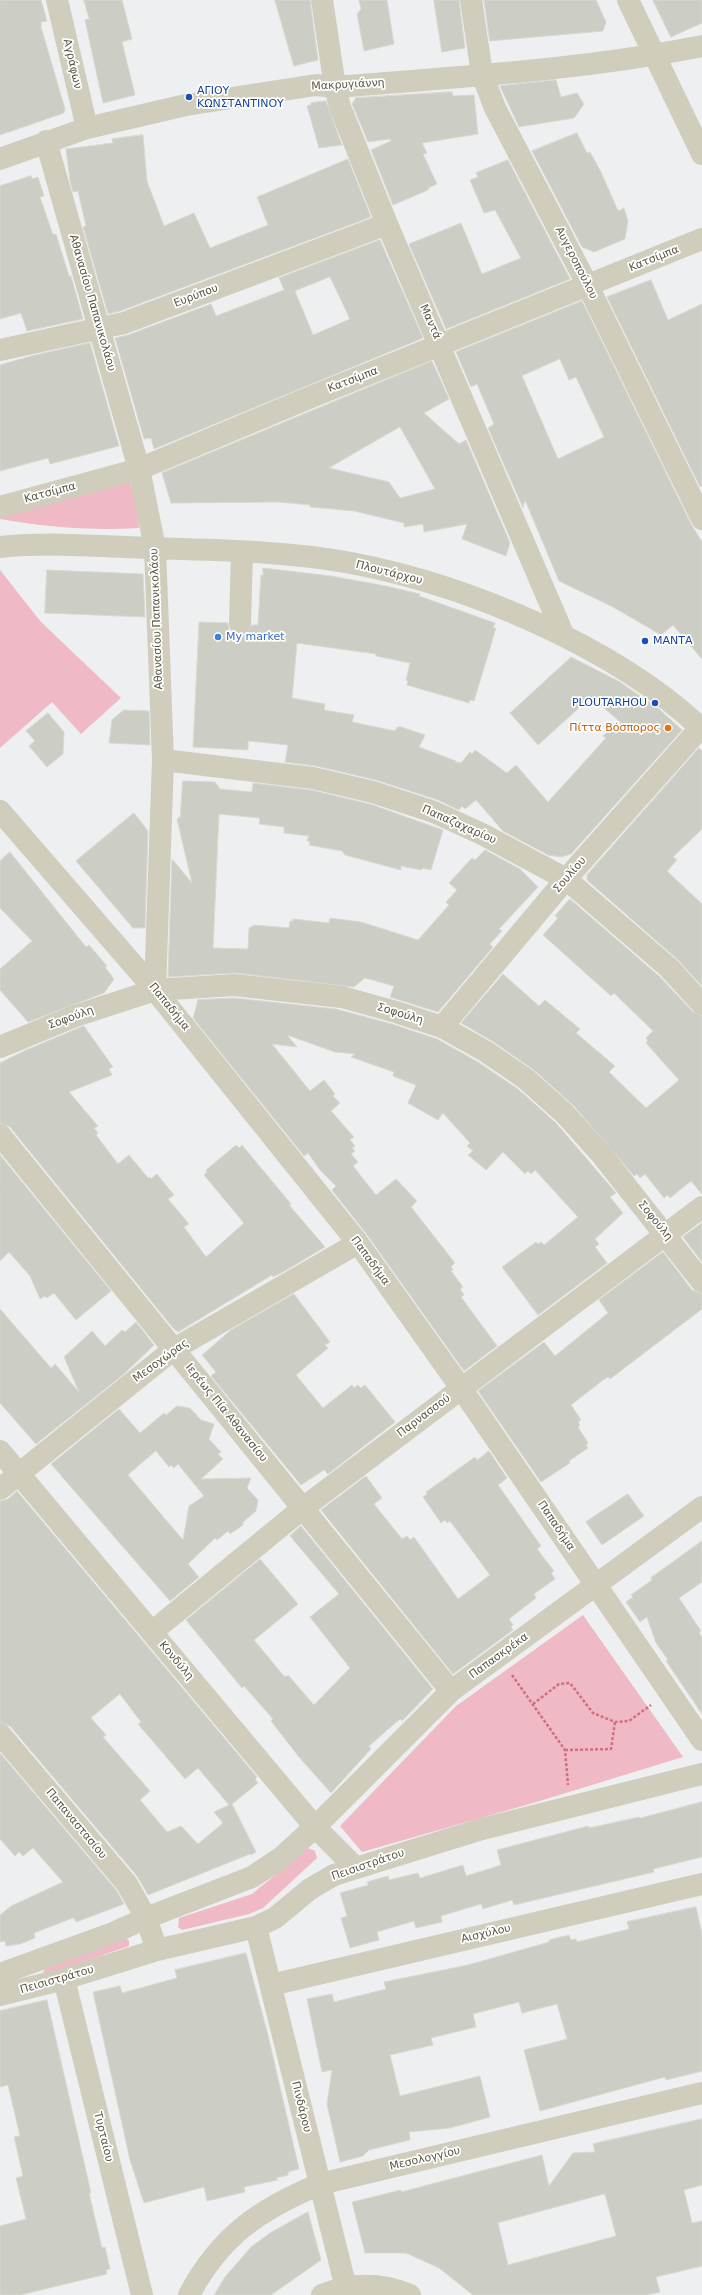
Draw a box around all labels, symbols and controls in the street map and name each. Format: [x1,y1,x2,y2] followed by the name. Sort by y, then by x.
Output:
[60,38,84,90] street label: Αγράφων
[311,76,385,94] street label: Μακρυγιάννη
[197,84,284,110] place label: ΑΓΙΟΥ ΚΩΝΣΤΑΝΤΙΝΟΥ
[184,92,194,102] marker: ΑΓΙΟΥ ΚΩΝΣΤΑΝΤΙΝΟΥ
[552,225,600,301] street label: Αυγεροπούλου
[66,233,118,373] street label: Αθανασίου Παπανικολάου
[627,243,681,275] street label: Κατσίμπα
[172,282,220,310] street label: Ευρύπου
[416,303,444,341] street label: Μαντά
[326,364,380,396] street label: Κατσίμπα
[23,480,77,506] street label: Κατσίμπα
[148,548,166,690] street label: Αθανασίου Παπανικολάου
[354,558,424,588] street label: Πλουτάρχου
[226,630,285,644] place label: My market
[213,632,223,642] marker: My market
[653,634,692,648] place label: ΜΑΝΤΑ
[640,636,650,646] marker: ΜΑΝΤΑ
[572,696,647,710] place label: PLOUTARHOU
[650,698,660,708] marker: PLOUTARHOU
[569,721,660,735] place label: Πίττα Βόσπορος
[663,723,673,733] marker: Πίττα Βόσπορος
[420,803,498,847] street label: Παπαζαχαρίου
[551,854,589,896] street label: Σουλίου
[146,981,192,1033] street label: Παπαδήμα
[375,1001,425,1027] street label: Σοφούλη
[46,1004,96,1032] street label: Σοφούλη
[635,1198,675,1244] street label: Σοφούλη
[348,1234,392,1288] street label: Παπαδήμα
[131,1336,191,1386] street label: Μεσοχώρας
[182,1361,270,1465] street label: Ιερέως Πία Αθανασίου
[395,1392,453,1440] street label: Παρνασσού
[534,1499,578,1553] street label: Παπαδήμα
[467,1630,531,1682] street label: Παπασκρέκα
[156,1639,196,1683] street label: Κονδύλη
[43,1786,109,1862] street label: Παπαναστασίου
[330,1846,406,1884] street label: Πεισιστράτου
[460,1922,512,1946] street label: Αισχύλου
[19,1963,95,1997] street label: Πεισιστράτου
[288,2080,314,2134] street label: Πινδάρου
[90,2111,116,2163] street label: Τυρταίου
[388,2144,462,2174] street label: Μεσολογγίου

